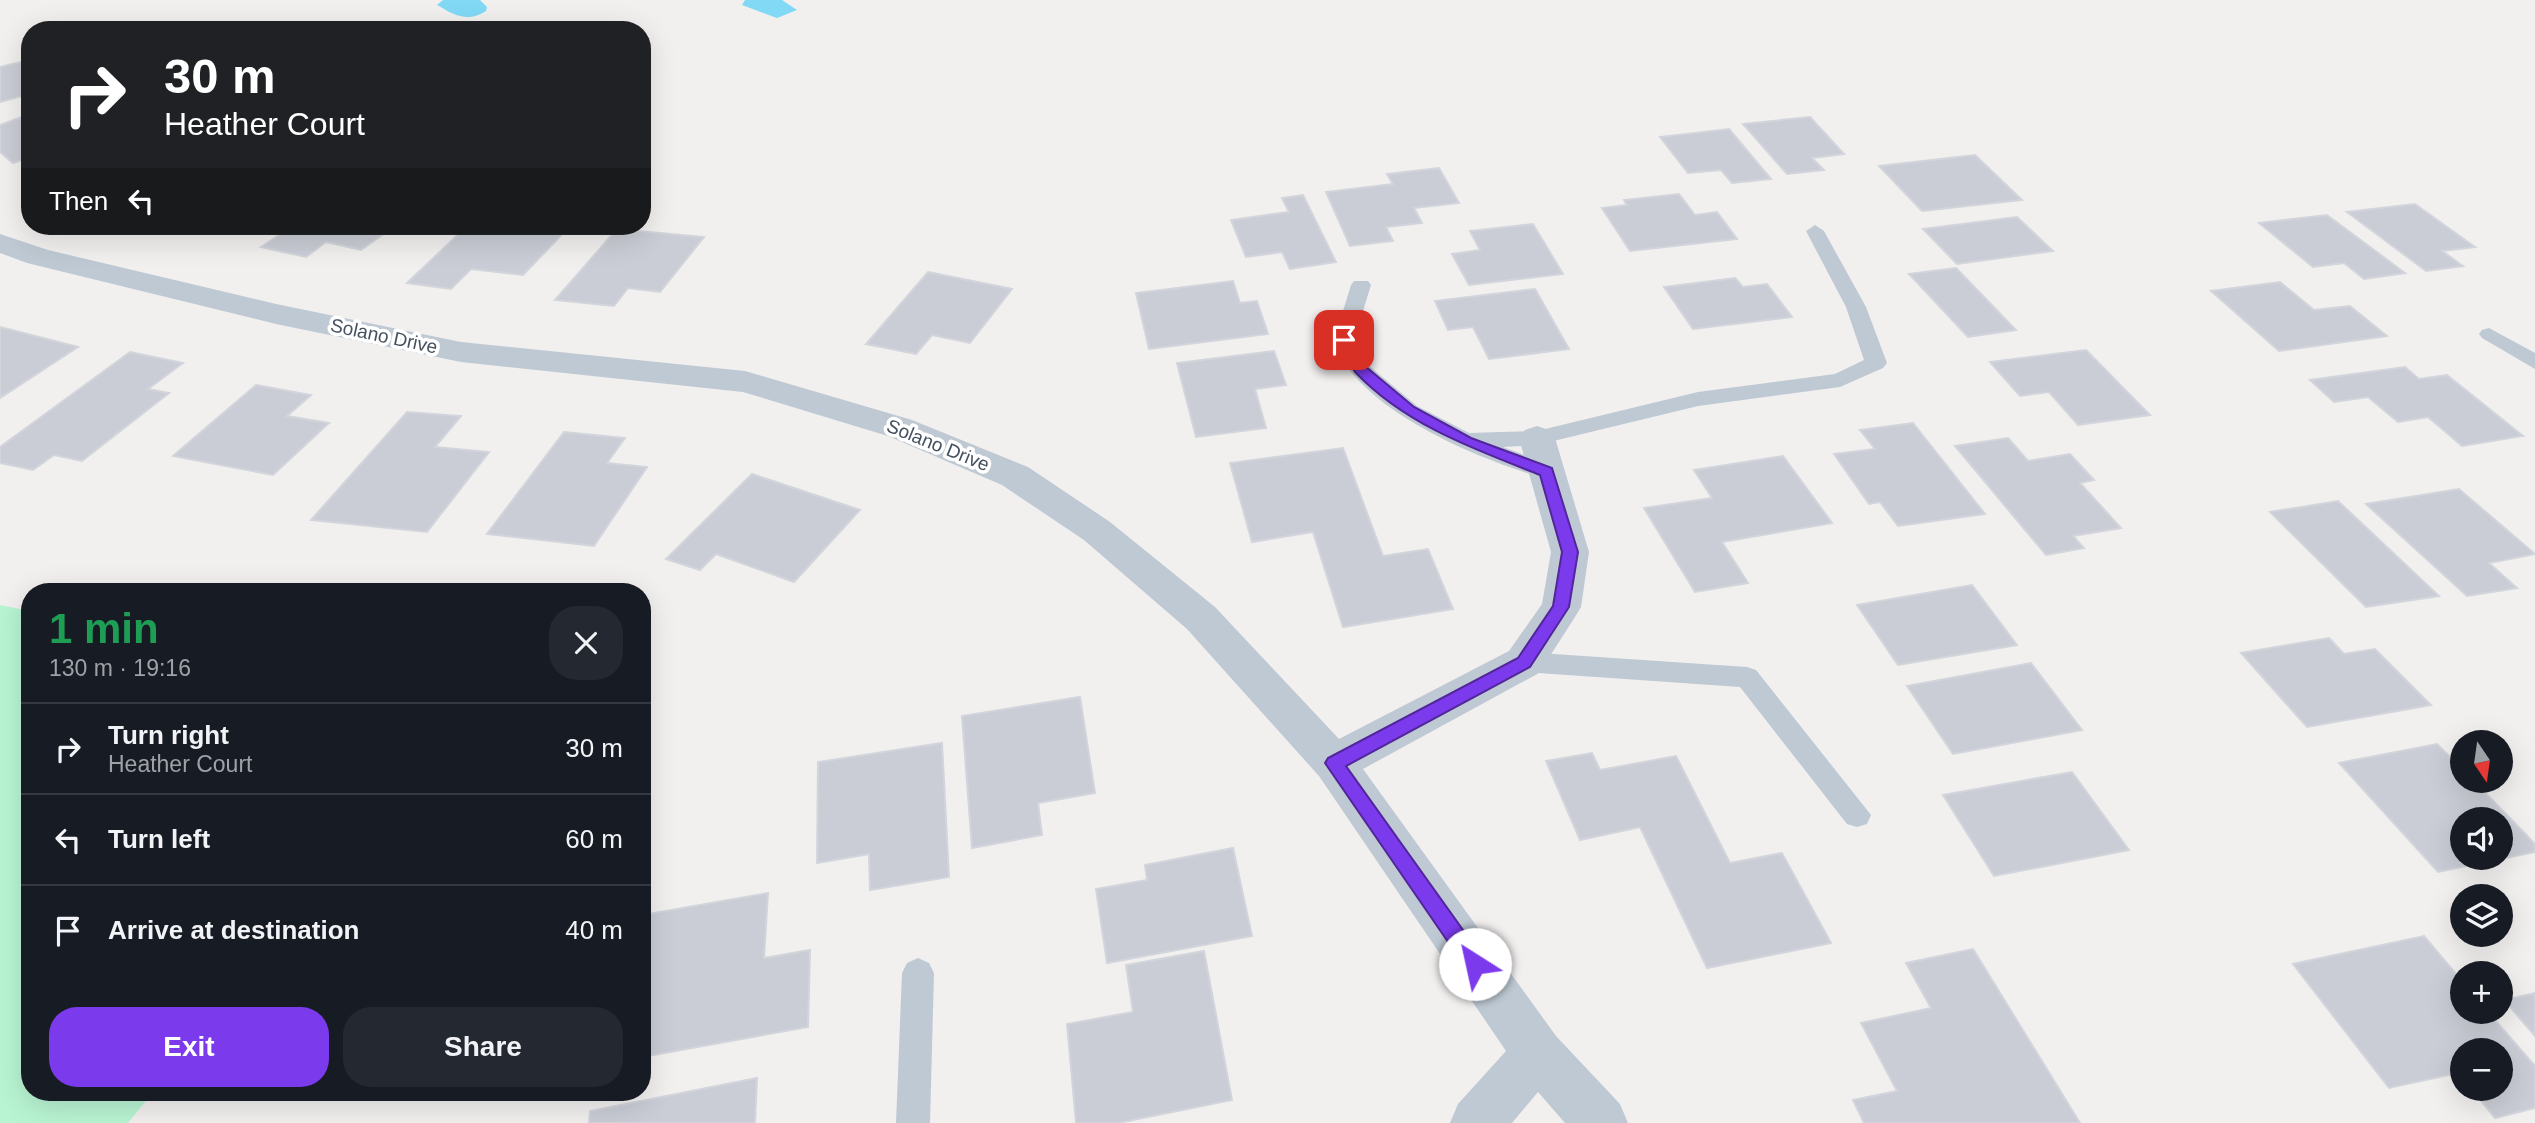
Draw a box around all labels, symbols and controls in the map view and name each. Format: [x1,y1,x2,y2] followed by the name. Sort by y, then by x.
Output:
[49,49,140,140] icon: right
[164,49,276,103] text: 30 m
[164,106,365,142] text: Heather Court
[122,182,160,220] icon: left
[49,186,108,216] text: Then
[1314,310,1374,370] pin
[329,314,439,358] street label: Solano Drive
[1325,321,1363,359] icon: arrive
[884,415,992,475] street label: Solano Drive
[49,605,159,652] text: 1 min
[549,606,623,680] button: close
[49,655,191,681] text: 130 m · 19:16
[108,720,229,750] text: Turn right
[49,730,87,768] icon: right
[2450,730,2513,793] north arrow
[2450,730,2513,1101] map controls
[565,733,623,763] text: 30 m
[108,751,252,777] text: Heather Court
[2450,807,2513,870] button: sound
[49,821,87,859] icon: left
[108,824,210,854] text: Turn left
[565,824,623,854] text: 60 m
[2450,884,2513,947] button: layers
[49,912,87,950] icon: arrive
[108,915,359,945] text: Arrive at destination
[565,915,623,945] text: 40 m
[1438,927,1512,1001] position arrow
[2450,961,2513,1024] button: +
[49,1007,329,1087] button: Exit
[343,1007,623,1087] button: Share
[2450,1038,2513,1101] button: −

